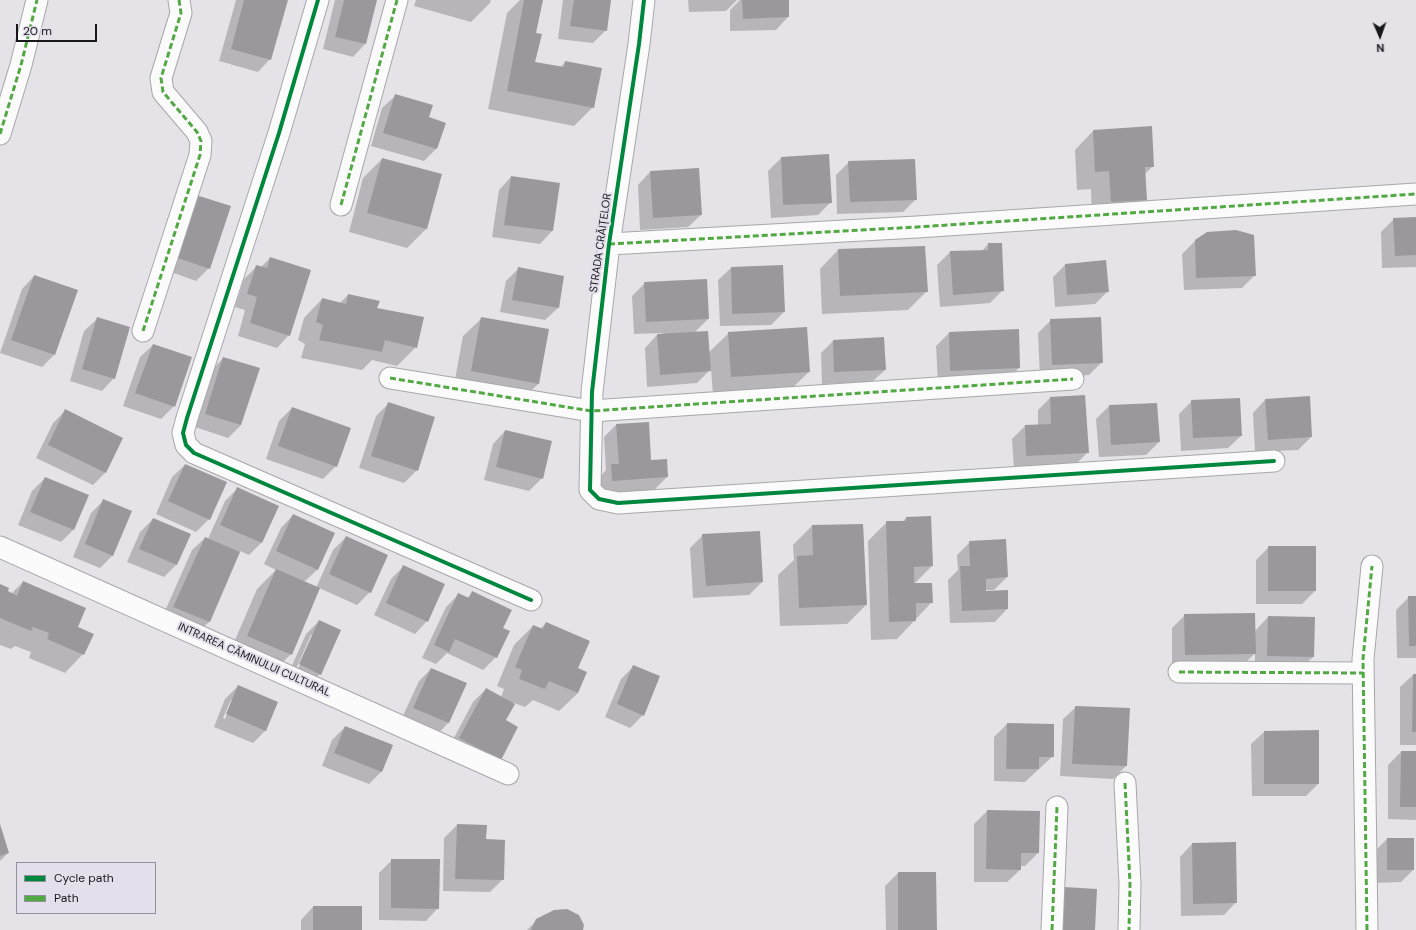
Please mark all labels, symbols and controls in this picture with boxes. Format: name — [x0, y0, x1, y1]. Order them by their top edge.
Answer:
scale bar — [18, 16, 99, 42]
north arrow — [1360, 16, 1400, 56]
text: 20 m — [23, 23, 52, 39]
text: N — [1376, 41, 1385, 55]
street label: STRADA CRĂIȚELOR — [587, 192, 615, 294]
street label: INTRAREA CĂMINULUI CULTURAL — [176, 620, 332, 700]
legend — [16, 862, 156, 914]
text: Cycle path — [54, 870, 114, 886]
text: Path — [54, 890, 79, 906]

